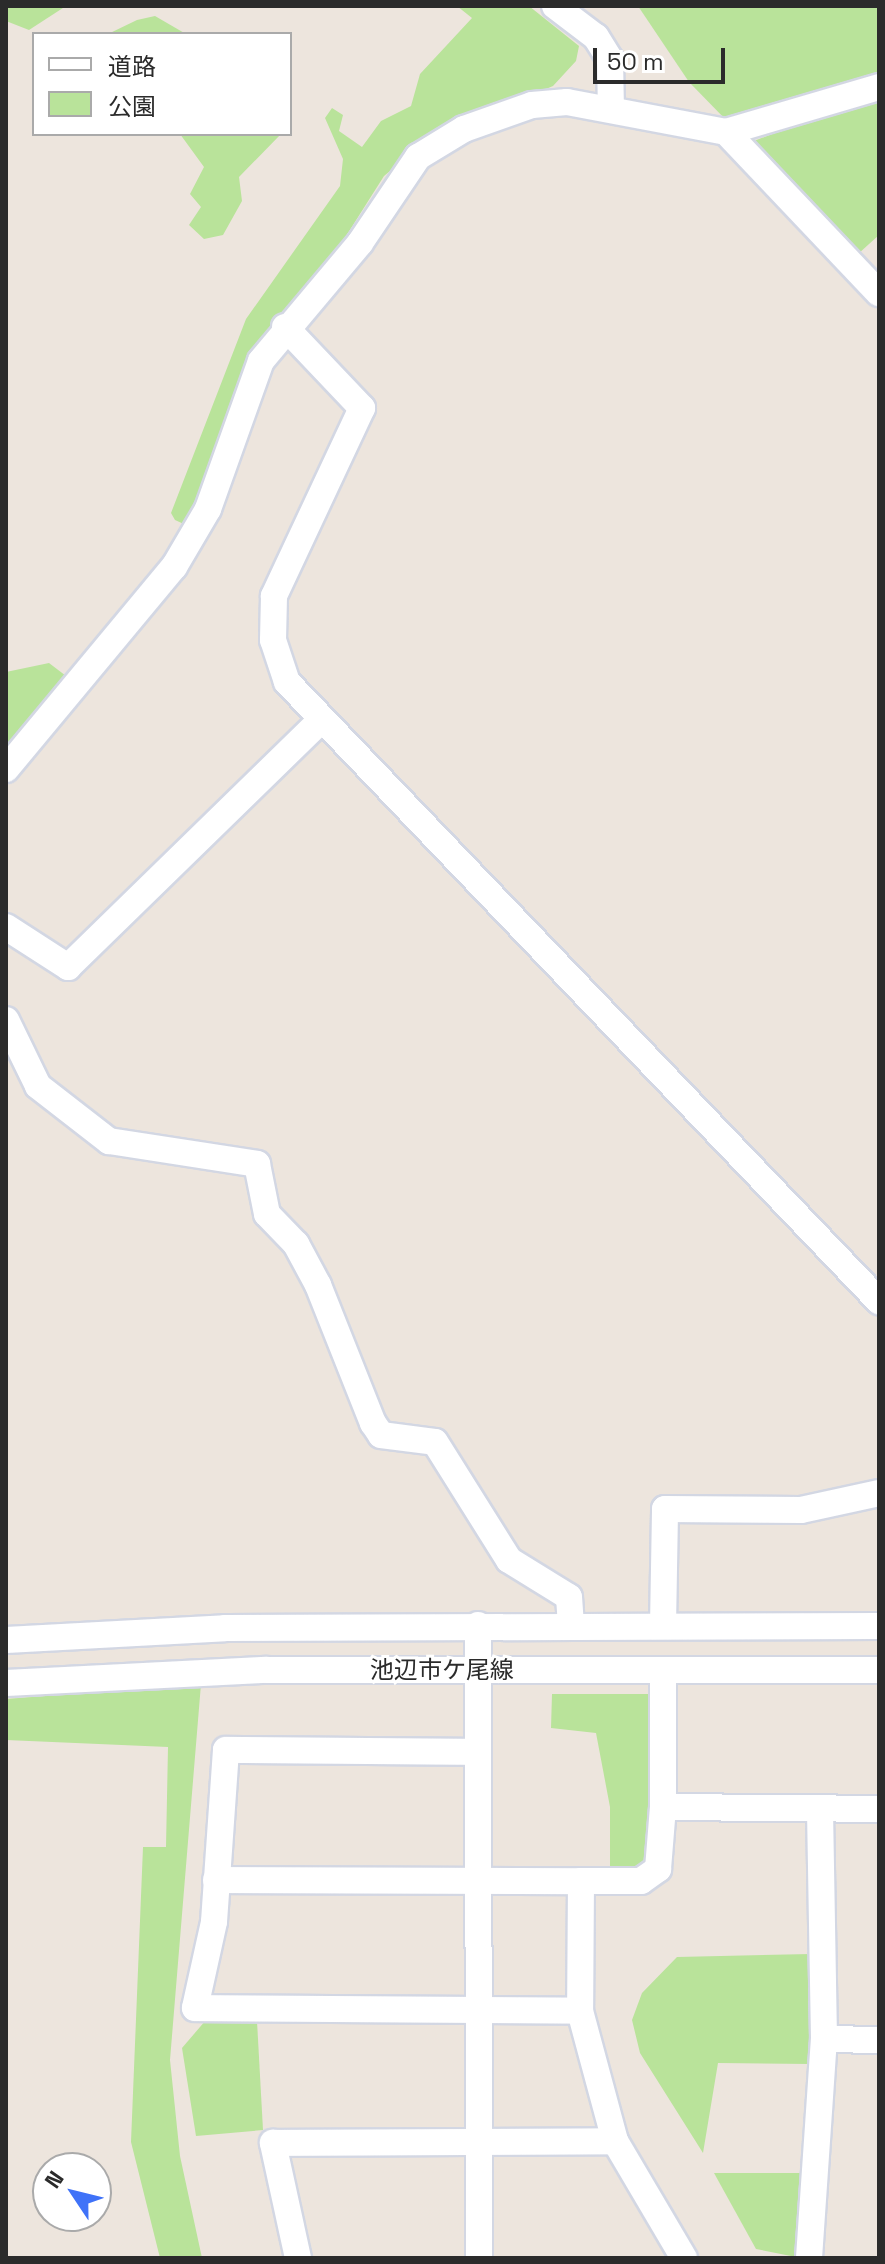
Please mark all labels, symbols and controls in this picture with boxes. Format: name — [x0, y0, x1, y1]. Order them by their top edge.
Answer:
legend — [32, 32, 292, 136]
scale bar — [597, 32, 729, 82]
text: 50 m — [607, 46, 664, 77]
text: 道路 — [108, 51, 156, 82]
text: 公園 — [108, 91, 156, 122]
street label: 池辺市ケ尾線 — [370, 1656, 514, 1684]
north arrow — [32, 2152, 112, 2232]
text: N — [38, 2165, 70, 2193]

